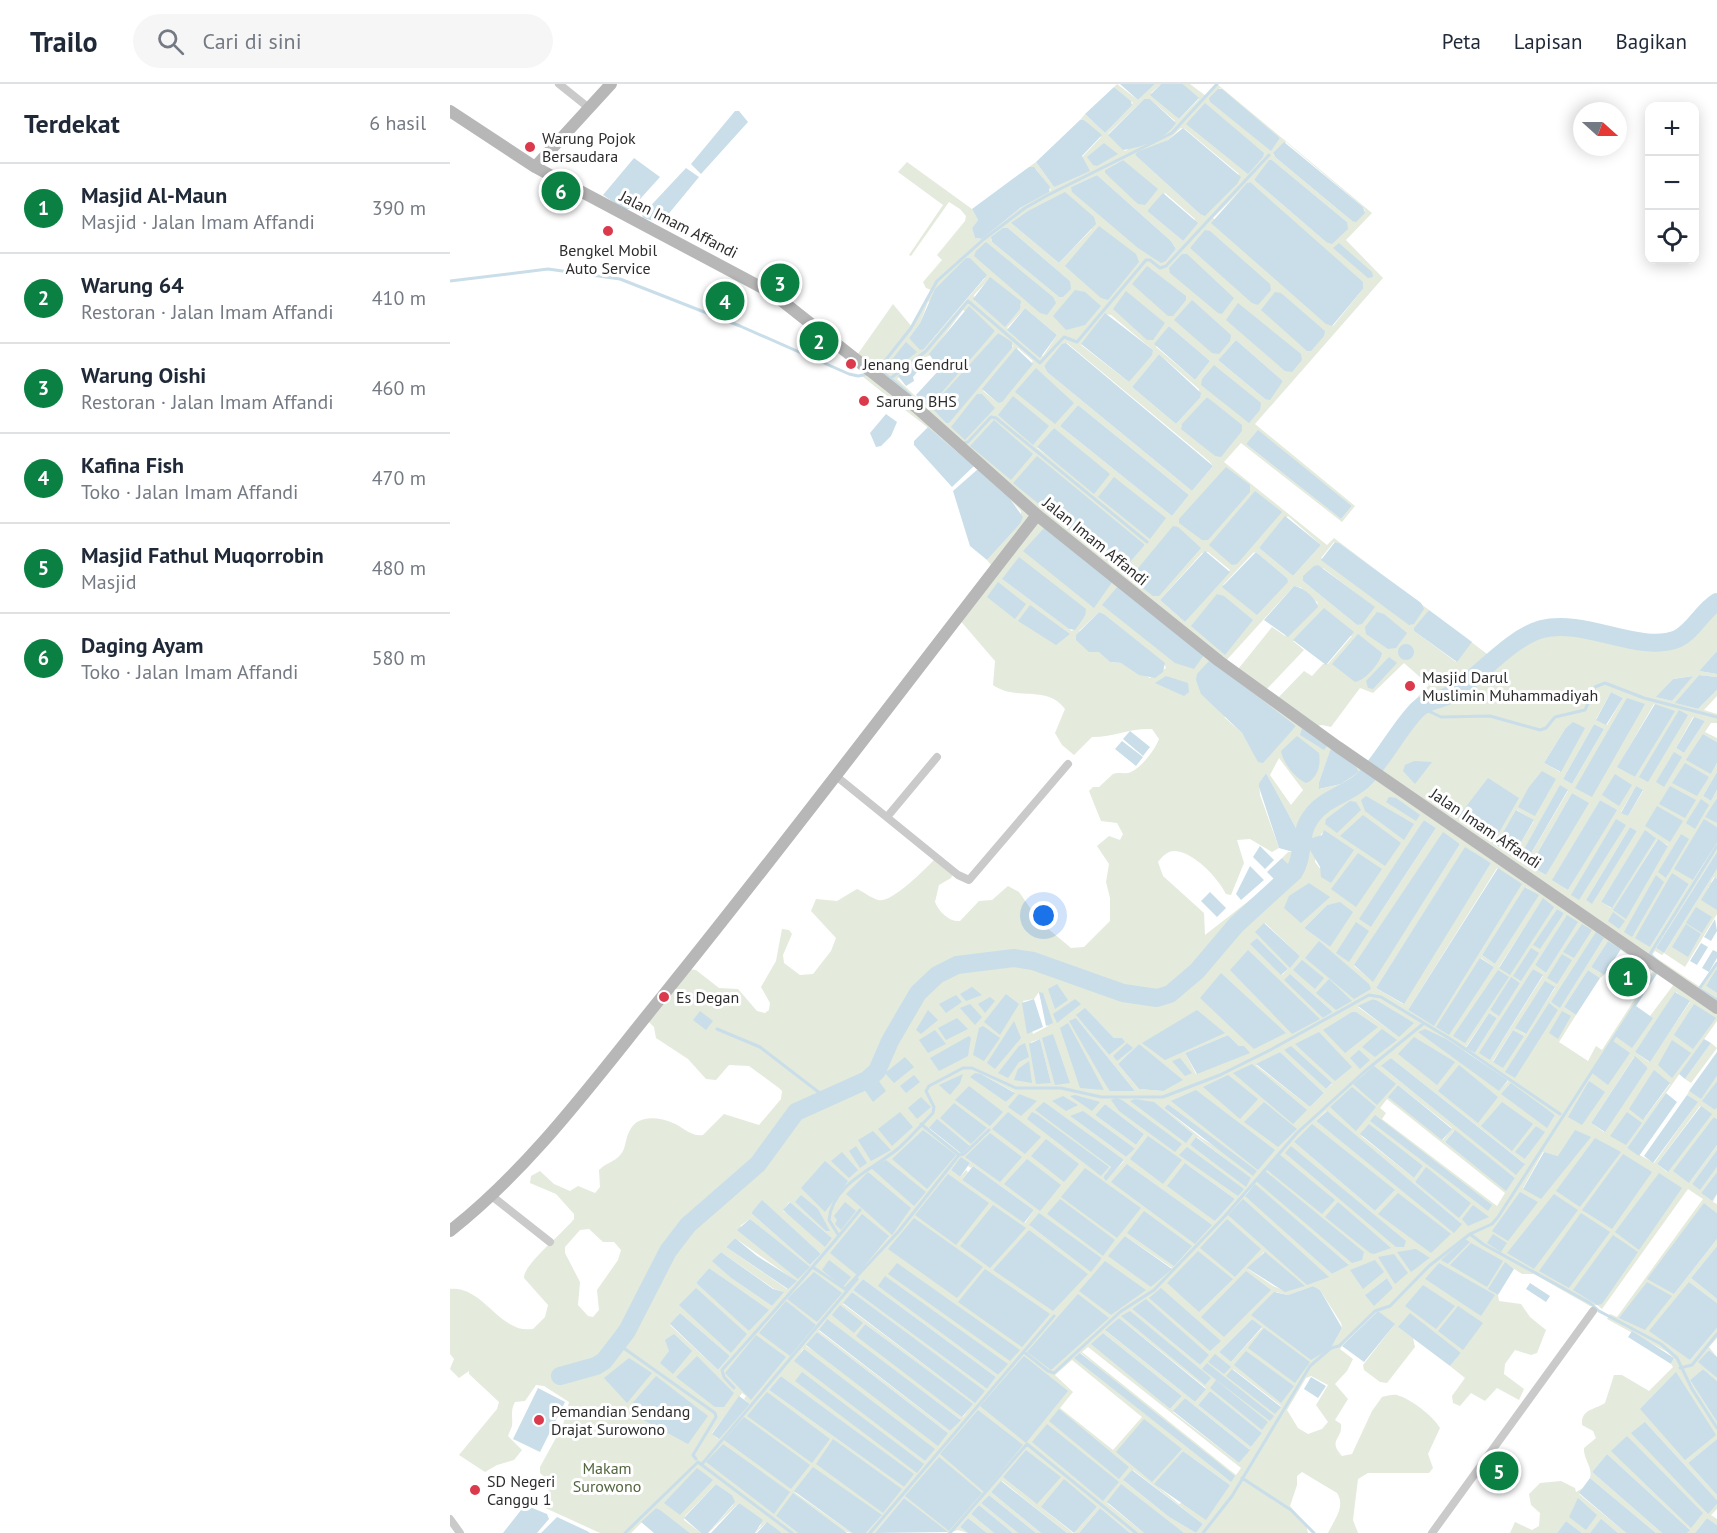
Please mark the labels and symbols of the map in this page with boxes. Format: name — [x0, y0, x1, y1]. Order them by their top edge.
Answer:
north arrow — [1573, 102, 1627, 156]
place label: Warung Pojok Bersaudara — [542, 128, 636, 166]
marker: Warung Pojok Bersaudara — [523, 140, 537, 154]
pin: 6 — [542, 168, 580, 214]
street label: Jalan Imam Affandi — [616, 185, 741, 262]
marker: Bengkel Mobil Auto Service — [601, 224, 615, 238]
place label: Bengkel Mobil Auto Service — [559, 240, 657, 278]
pin: 3 — [760, 260, 800, 306]
pin: 4 — [706, 278, 744, 324]
pin: 2 — [800, 318, 838, 364]
place label: Jenang Gendrul — [862, 354, 968, 374]
marker: Jenang Gendrul — [844, 357, 858, 371]
place label: Sarung BHS — [876, 391, 957, 411]
marker: Sarung BHS — [857, 394, 871, 408]
street label: Jalan Imam Affandi — [1039, 492, 1153, 590]
place label: Masjid Darul Muslimin Muhammadiyah — [1422, 667, 1598, 705]
marker: Masjid Darul Muslimin Muhammadiyah — [1403, 679, 1417, 693]
street label: Jalan Imam Affandi — [1426, 783, 1545, 873]
your location — [1029, 901, 1058, 930]
pin: 1 — [1608, 954, 1648, 1000]
place label: Es Degan — [676, 987, 739, 1007]
marker: Es Degan — [657, 990, 671, 1004]
place label: Pemandian Sendang Drajat Surowono — [551, 1401, 690, 1439]
marker: Pemandian Sendang Drajat Surowono — [532, 1413, 546, 1427]
pin: 5 — [1480, 1448, 1518, 1494]
park label: Makam Surowono — [573, 1458, 641, 1496]
place label: SD Negeri Canggu 1 — [487, 1471, 555, 1509]
marker: SD Negeri Canggu 1 — [468, 1483, 482, 1497]

